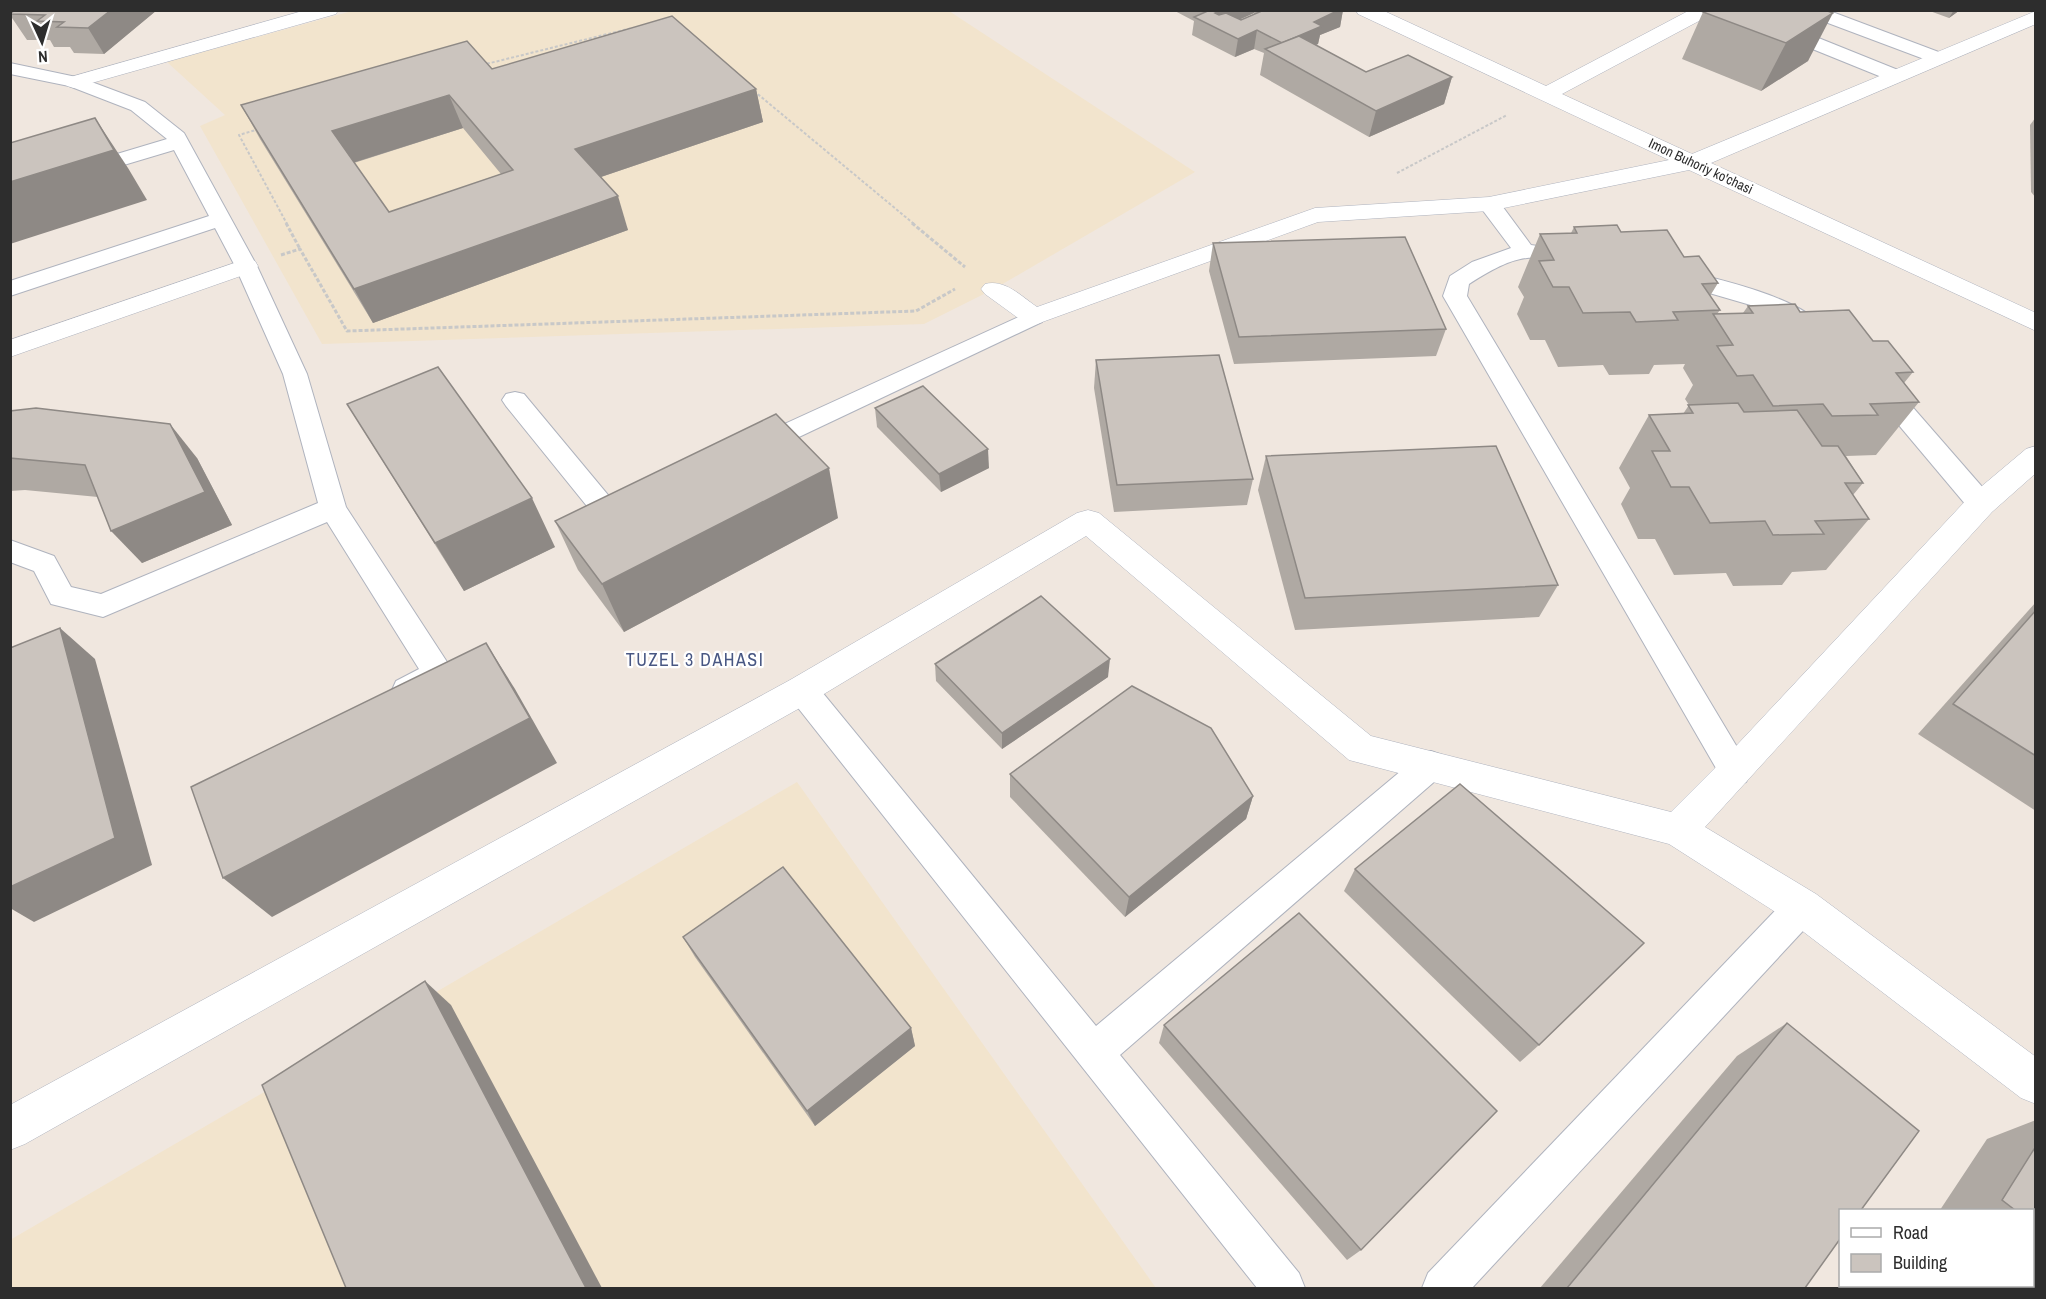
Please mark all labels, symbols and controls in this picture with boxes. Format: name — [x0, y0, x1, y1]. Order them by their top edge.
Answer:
north arrow — [12, 12, 72, 72]
text: N — [38, 46, 49, 68]
street label: Imon Buhoriy ko'chasi — [1646, 134, 1756, 198]
district label: TUZEL 3 DAHASI — [626, 647, 764, 672]
legend — [1839, 1209, 2034, 1287]
text: Road — [1893, 1220, 1928, 1245]
text: Building — [1893, 1250, 1948, 1275]

